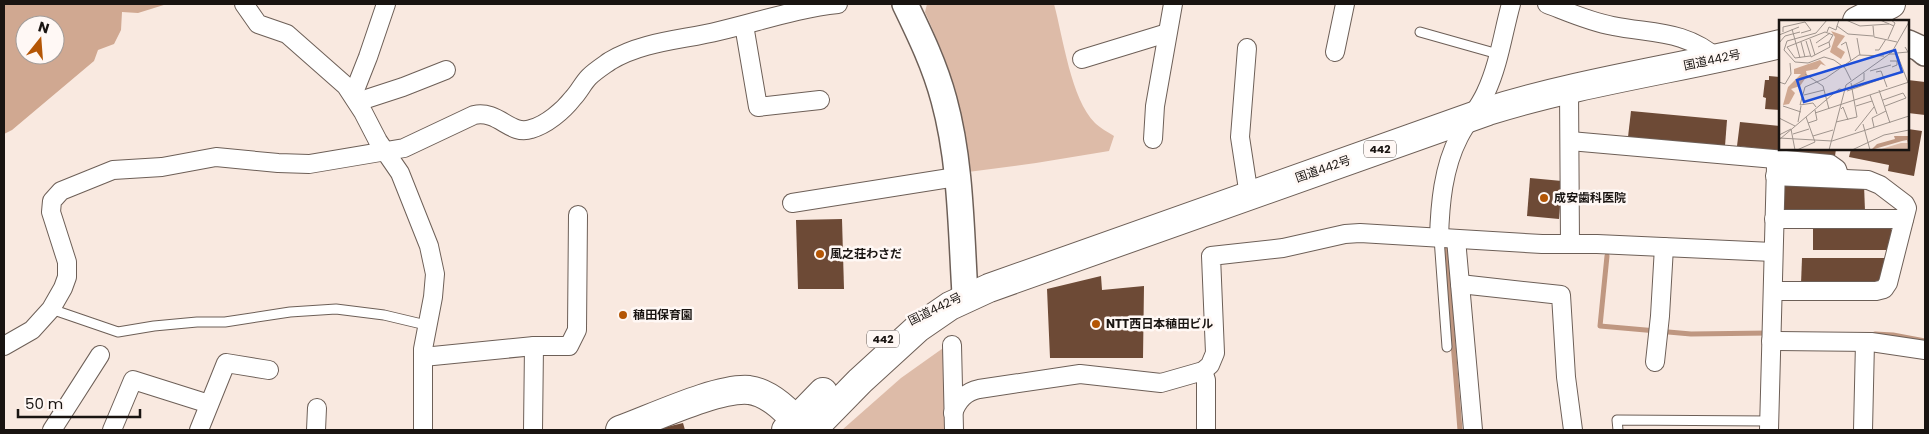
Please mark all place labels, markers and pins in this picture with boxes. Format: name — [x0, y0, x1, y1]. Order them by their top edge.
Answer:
place label: 成安歯科医院 — [1554, 189, 1626, 206]
marker: 成安歯科医院 — [1538, 192, 1550, 204]
place label: 風之荘わさだ — [830, 245, 902, 262]
marker: 風之荘わさだ — [814, 248, 826, 260]
place label: 稙田保育園 — [633, 306, 693, 323]
marker: 稙田保育園 — [617, 309, 629, 321]
place label: NTT西日本稙田ビル — [1106, 315, 1213, 332]
marker: NTT西日本稙田ビル — [1090, 318, 1102, 330]

